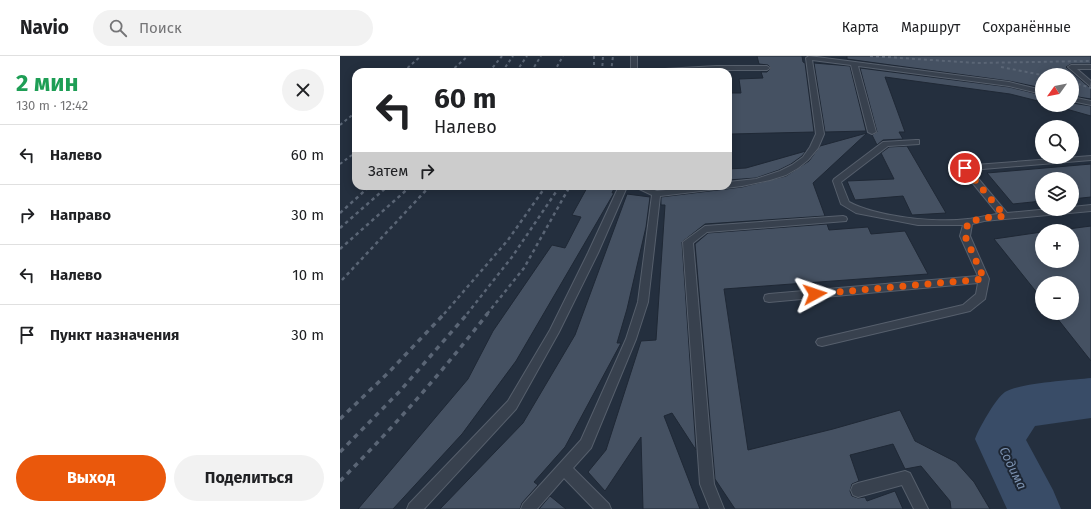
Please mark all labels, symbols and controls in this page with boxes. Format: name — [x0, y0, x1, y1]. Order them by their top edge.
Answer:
search box — [93, 10, 373, 46]
text: Navio — [20, 16, 69, 39]
icon: search — [107, 17, 129, 39]
text: Поиск — [139, 19, 182, 37]
text: Карта — [842, 19, 879, 36]
text: Маршрут — [901, 19, 960, 36]
text: Сохранённые — [982, 19, 1071, 36]
north arrow — [1035, 68, 1079, 112]
map controls — [1035, 68, 1079, 320]
text: 2 мин — [16, 69, 78, 97]
button: close — [282, 69, 324, 111]
text: 60 m — [434, 82, 496, 115]
icon: left — [368, 84, 420, 136]
text: 130 m · 12:42 — [16, 98, 88, 113]
text: Налево — [434, 116, 497, 138]
button: search — [1035, 120, 1079, 164]
icon: left — [16, 144, 38, 166]
text: Налево — [50, 146, 102, 164]
text: 60 m — [291, 146, 324, 164]
pin — [948, 151, 982, 185]
icon: arrive — [954, 157, 976, 179]
icon: right — [416, 160, 438, 182]
text: Затем — [368, 162, 408, 180]
button: layers — [1035, 172, 1079, 216]
icon: right — [16, 204, 38, 226]
text: Направо — [50, 206, 111, 224]
text: 30 m — [291, 206, 324, 224]
button: + — [1035, 224, 1079, 268]
icon: left — [16, 264, 38, 286]
text: Налево — [50, 266, 102, 284]
text: 10 m — [292, 266, 324, 284]
position arrow — [794, 273, 836, 315]
button: − — [1035, 276, 1079, 320]
icon: arrive — [16, 324, 38, 346]
text: Пункт назначения — [50, 326, 179, 344]
text: 30 m — [291, 326, 324, 344]
water label: Содима — [996, 444, 1030, 492]
button: Выход — [16, 455, 166, 501]
button: Поделиться — [174, 455, 324, 501]

